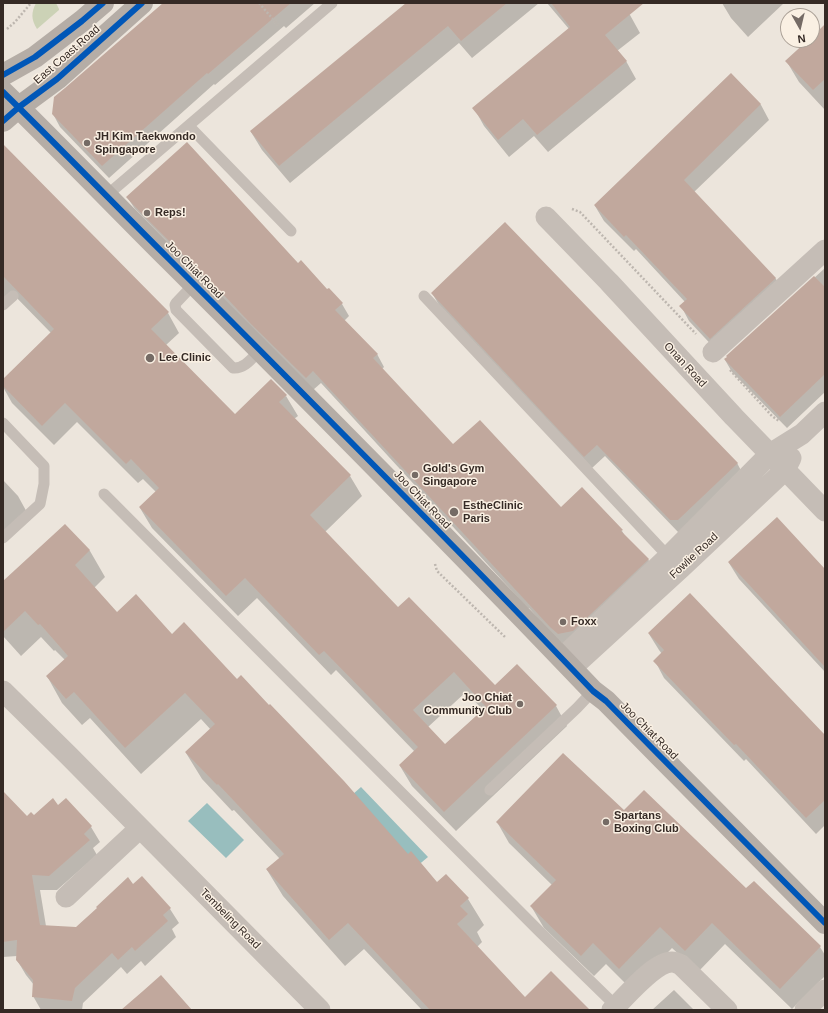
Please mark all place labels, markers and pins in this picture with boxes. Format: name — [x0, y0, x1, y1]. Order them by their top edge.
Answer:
place label: JH Kim Taekwondo Spingapore — [95, 130, 196, 156]
marker: JH Kim Taekwondo Spingapore — [82, 138, 92, 148]
place label: Reps! — [155, 206, 186, 220]
marker: Reps! — [142, 208, 152, 218]
place label: Lee Clinic — [159, 351, 211, 365]
marker: Lee Clinic — [144, 352, 156, 364]
place label: Gold's Gym Singapore — [423, 462, 484, 488]
marker: Gold's Gym Singapore — [410, 470, 420, 480]
place label: EstheClinic Paris — [463, 499, 523, 525]
marker: EstheClinic Paris — [448, 506, 460, 518]
place label: Foxx — [571, 615, 597, 629]
marker: Foxx — [558, 617, 568, 627]
place label: Joo Chiat Community Club — [424, 691, 512, 717]
marker: Joo Chiat Community Club — [515, 699, 525, 709]
place label: Spartans Boxing Club — [614, 809, 679, 835]
marker: Spartans Boxing Club — [601, 817, 611, 827]

